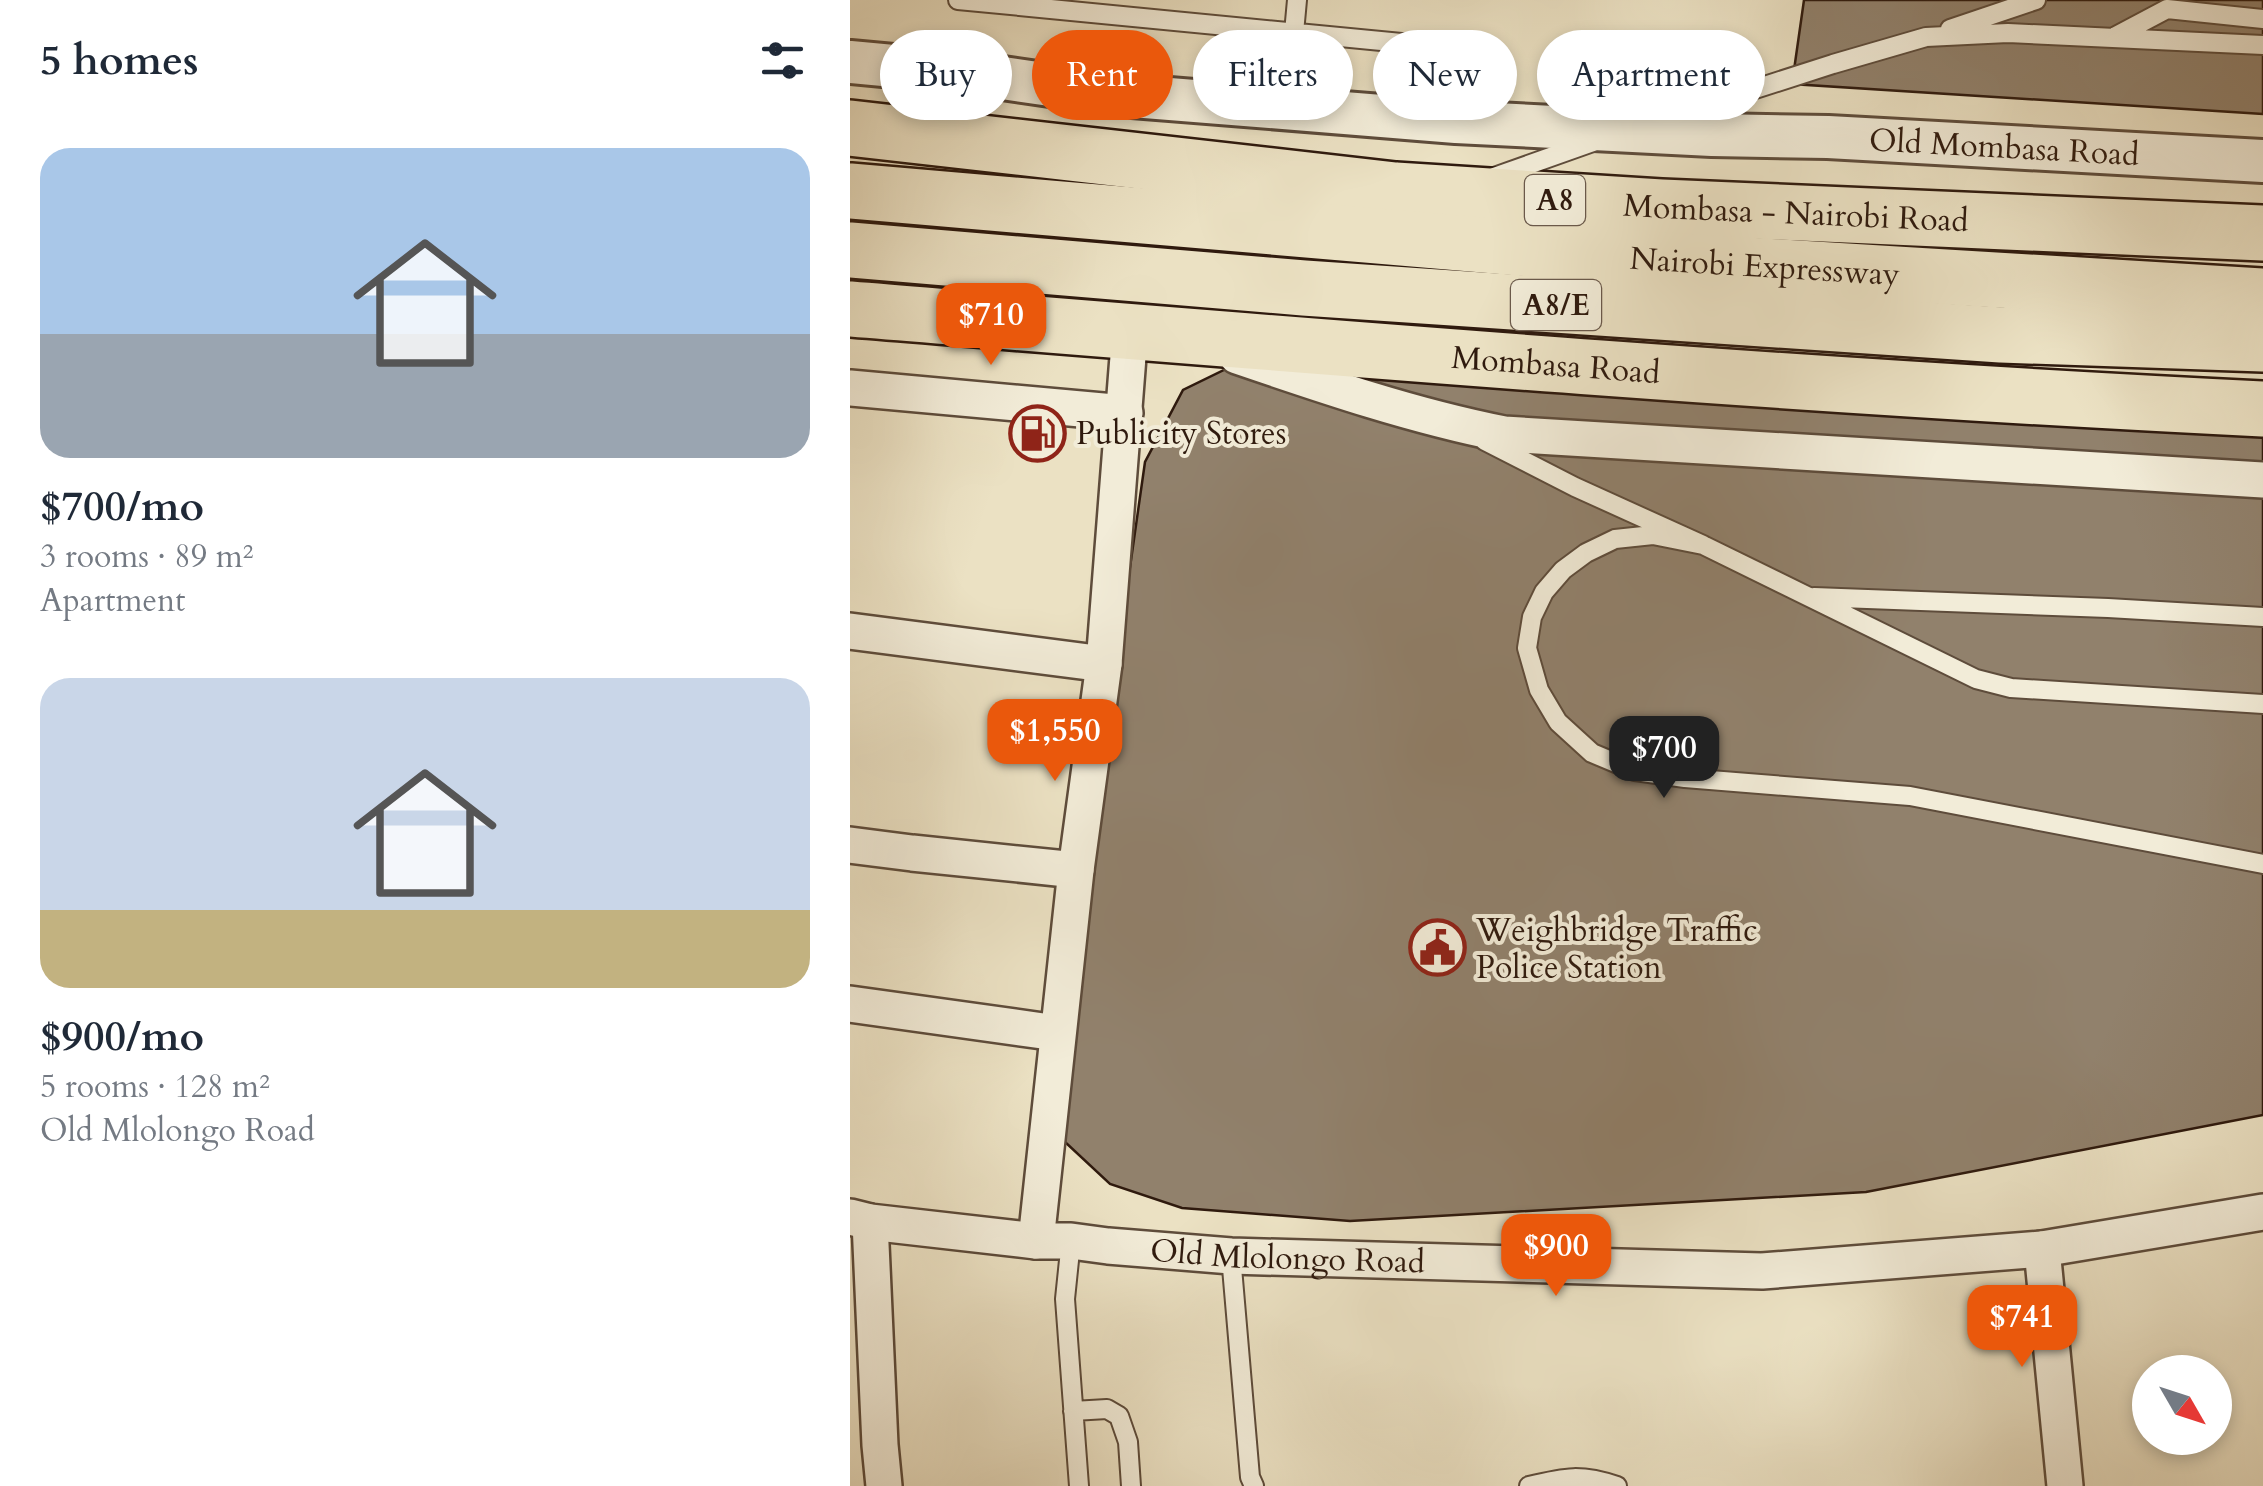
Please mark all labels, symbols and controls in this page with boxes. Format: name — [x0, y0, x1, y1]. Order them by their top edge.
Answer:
chip: Buy — [880, 30, 1012, 120]
chip: Rent — [1032, 30, 1173, 120]
chip: Filters — [1193, 30, 1353, 120]
chip: New — [1373, 30, 1517, 120]
chip: Apartment — [1537, 30, 1765, 120]
text: 5 homes — [40, 32, 198, 89]
icon: filters — [755, 33, 810, 88]
street label: Old Mombasa Road — [1868, 118, 2140, 177]
road number: A8 — [1525, 175, 1585, 225]
street label: Mombasa - Nairobi Road — [1622, 184, 1969, 243]
icon: home — [335, 213, 515, 393]
street label: Nairobi Expressway — [1628, 237, 1901, 297]
road number: A8/E — [1511, 280, 1601, 330]
pin: $710 — [932, 283, 1050, 368]
text: $710 — [958, 293, 1024, 337]
street label: Mombasa Road — [1450, 336, 1662, 395]
fuel station icon: Publicity Stores — [1007, 403, 1067, 463]
place label: Publicity Stores — [1076, 412, 1286, 456]
text: $700/mo — [40, 478, 204, 535]
text: 3 rooms · 89 m² — [40, 535, 253, 579]
text: Apartment — [40, 579, 185, 623]
pin: $1,550 — [974, 699, 1136, 784]
text: $1,550 — [1009, 709, 1101, 753]
pin: $700 — [1605, 716, 1723, 801]
text: $700 — [1631, 726, 1697, 770]
icon: home — [335, 743, 515, 923]
place label: Weighbridge Traffic Police Station — [1475, 909, 1758, 990]
public building icon: Weighbridge Traffic Police Station — [1407, 918, 1467, 978]
text: $900/mo — [40, 1008, 204, 1065]
text: 5 rooms · 128 m² — [40, 1065, 270, 1109]
text: Old Mlolongo Road — [40, 1109, 315, 1153]
pin: $900 — [1497, 1214, 1615, 1299]
text: $900 — [1523, 1224, 1589, 1268]
street label: Old Mlolongo Road — [1149, 1229, 1425, 1284]
pin: $741 — [1963, 1285, 2081, 1370]
text: $741 — [1989, 1295, 2055, 1339]
north arrow — [2132, 1355, 2232, 1455]
map controls — [2132, 1355, 2232, 1455]

